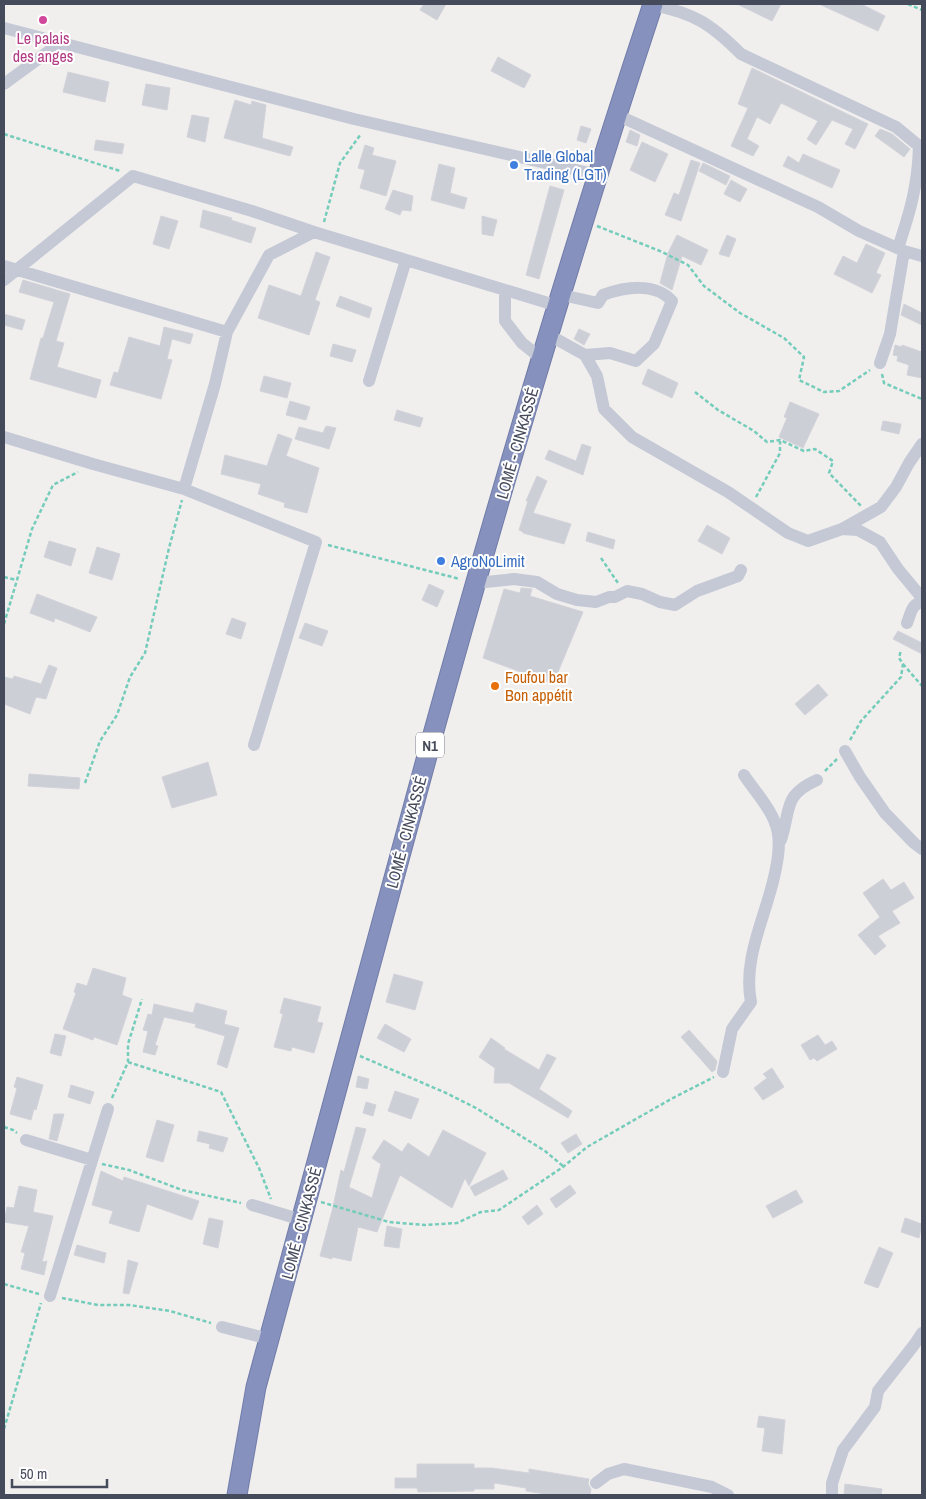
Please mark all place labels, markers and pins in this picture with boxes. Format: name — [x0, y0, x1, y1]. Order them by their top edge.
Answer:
marker: Le palais des anges — [37, 14, 49, 26]
place label: Le palais des anges — [13, 27, 73, 67]
place label: Lalle Global Trading (LGT) — [524, 145, 607, 185]
marker: Lalle Global Trading (LGT) — [508, 159, 520, 171]
place label: AgroNoLimit — [450, 550, 525, 572]
marker: AgroNoLimit — [435, 555, 447, 567]
place label: Foufou bar Bon appétit — [505, 666, 572, 706]
marker: Foufou bar Bon appétit — [489, 680, 501, 692]

